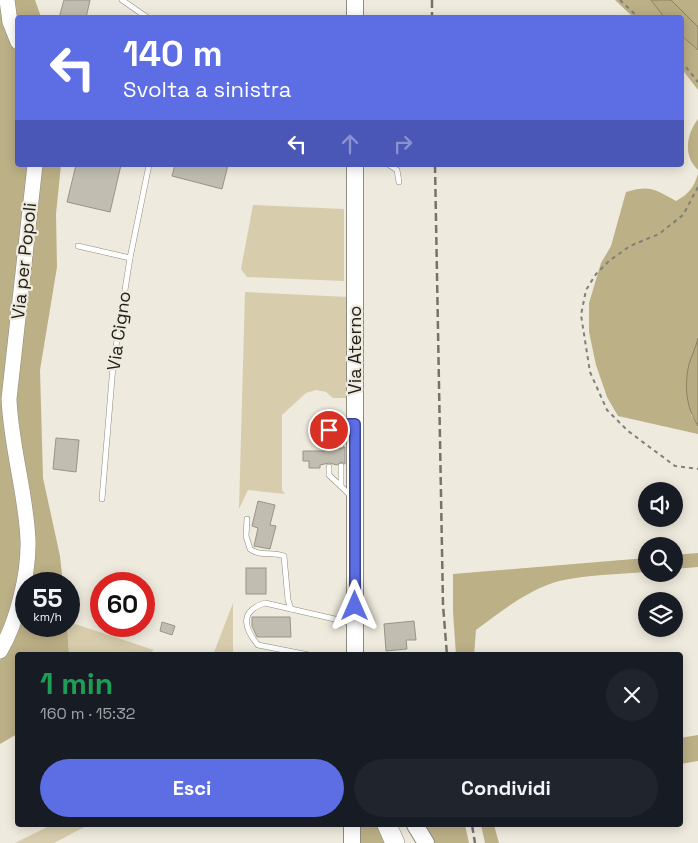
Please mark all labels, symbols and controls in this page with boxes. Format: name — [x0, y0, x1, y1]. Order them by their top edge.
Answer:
text: 140 m — [123, 32, 223, 76]
icon: left — [40, 35, 105, 100]
text: Svolta a sinistra — [123, 75, 291, 103]
icon: left — [283, 130, 311, 158]
icon: ahead — [336, 130, 364, 158]
icon: right — [389, 130, 417, 158]
street label: Via per Popoli — [6, 201, 41, 321]
street label: Via Cigno — [102, 290, 135, 372]
street label: Via Aterno — [343, 306, 366, 394]
pin — [308, 409, 350, 451]
icon: arrive — [315, 416, 343, 444]
map controls — [638, 482, 683, 637]
button: sound — [638, 482, 683, 527]
button: search — [638, 537, 683, 582]
speed limit sign: 60 — [90, 572, 155, 637]
position arrow — [328, 579, 380, 631]
text: 55 — [32, 582, 63, 614]
button: layers — [638, 592, 683, 637]
text: km/h — [33, 609, 62, 625]
text: 1 min — [40, 664, 113, 703]
button: close — [606, 669, 658, 721]
text: 160 m · 15:32 — [40, 703, 135, 724]
button: Esci — [40, 759, 344, 817]
button: Condividi — [354, 759, 658, 817]

